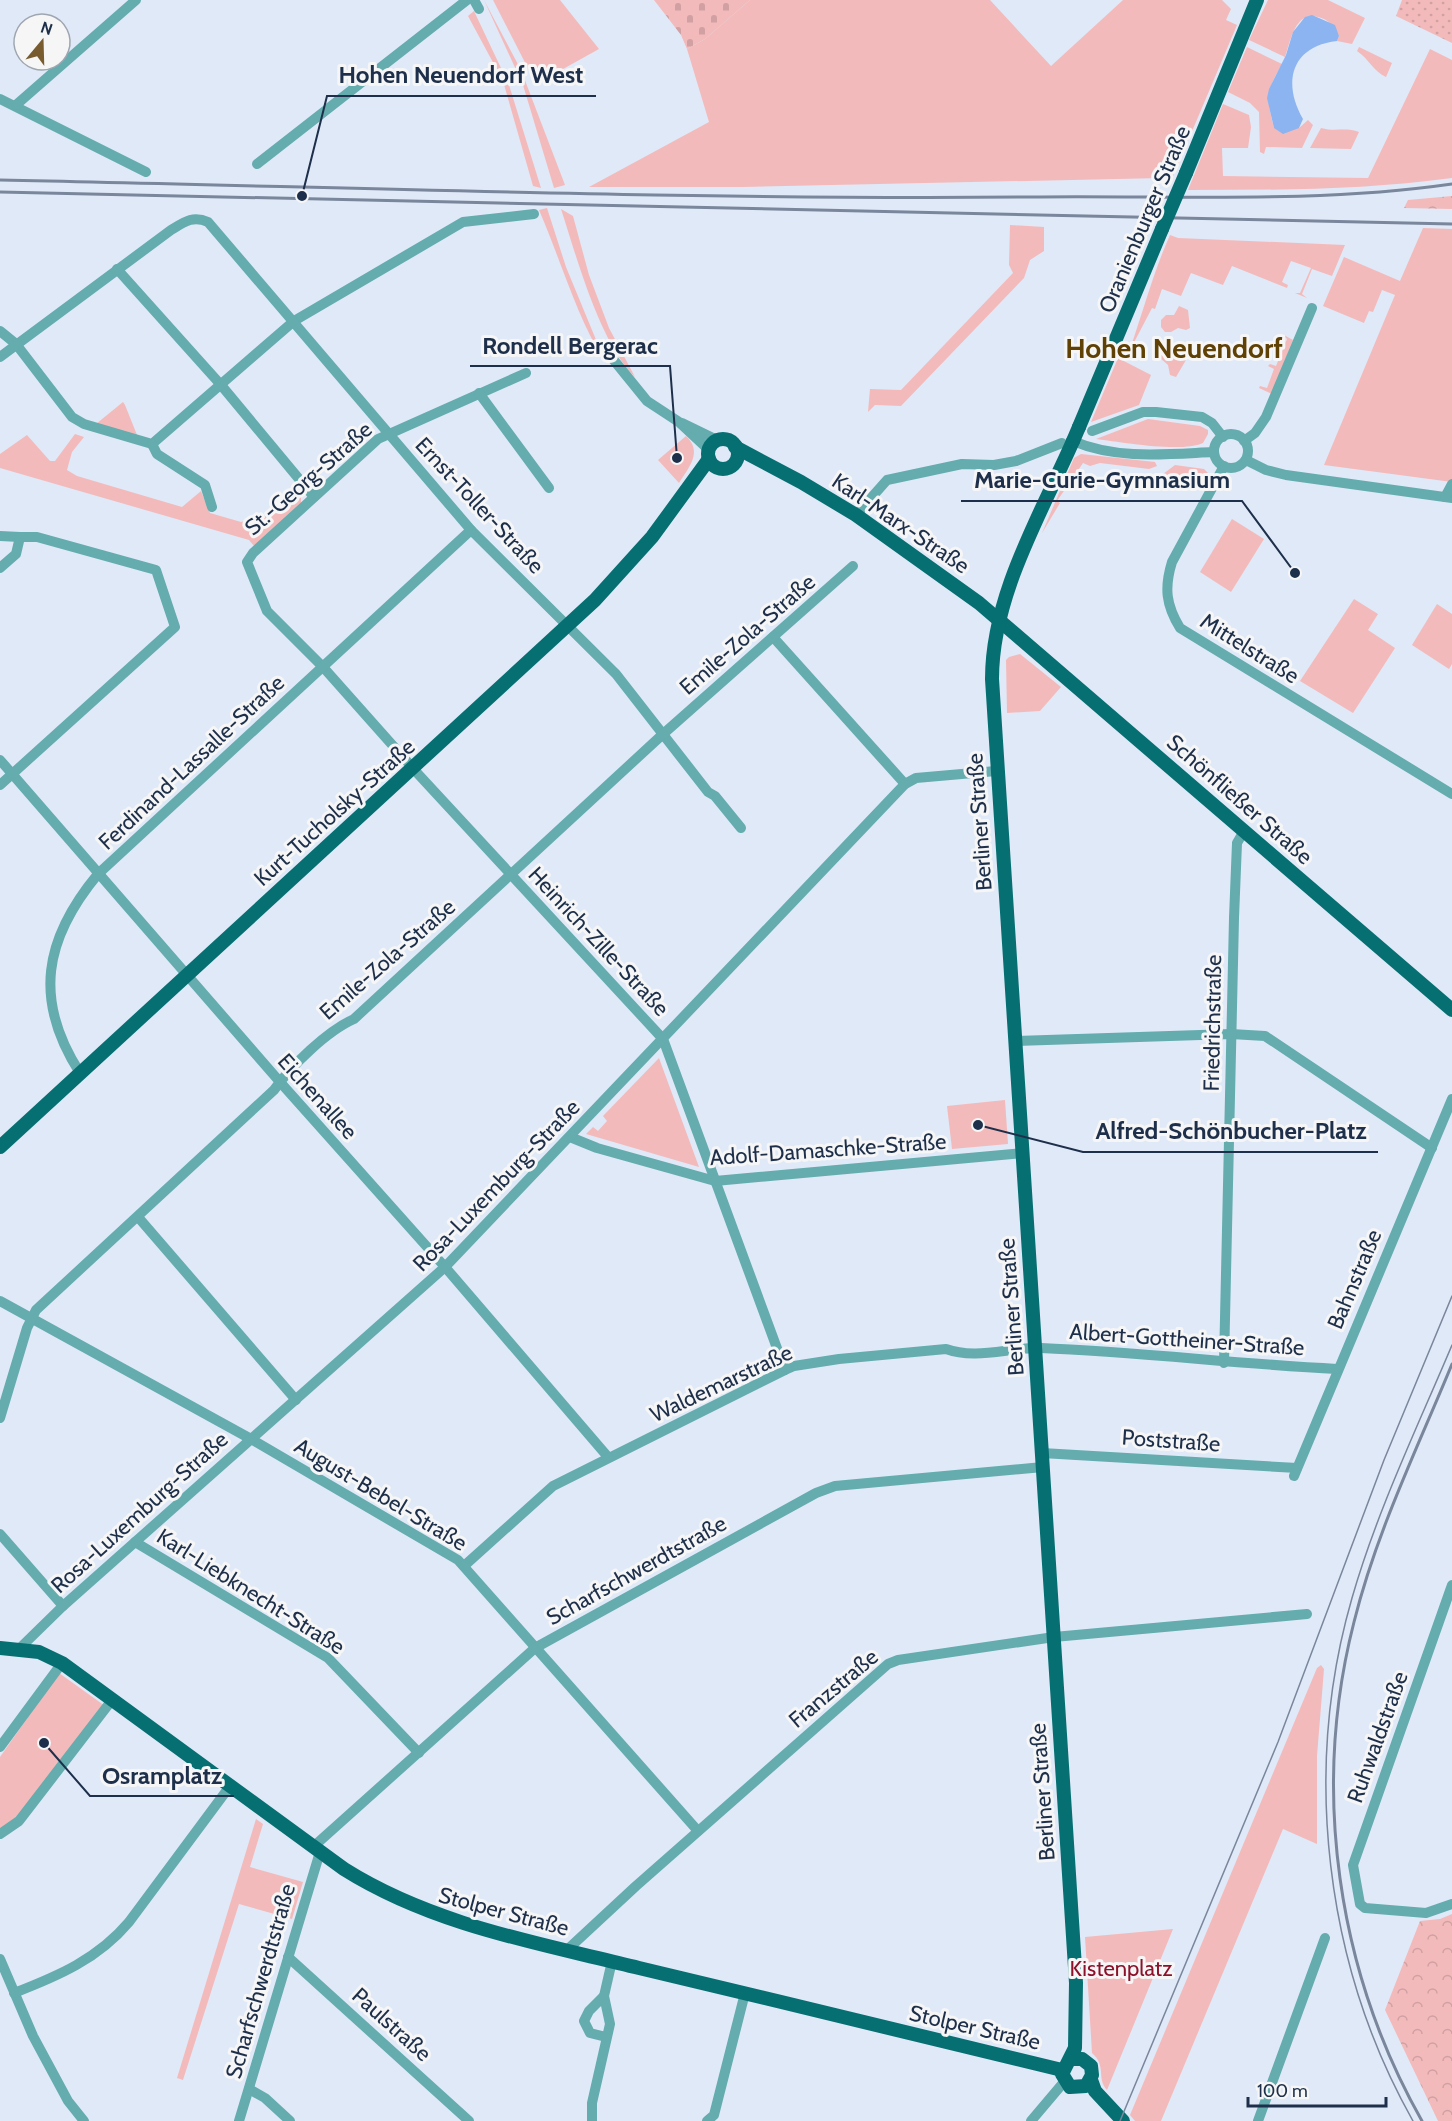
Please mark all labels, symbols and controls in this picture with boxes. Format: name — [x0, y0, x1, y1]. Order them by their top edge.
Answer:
north arrow — [12, 12, 72, 72]
text: N — [38, 17, 55, 39]
callout: Hohen Neuendorf West — [327, 54, 596, 96]
text: Hohen Neuendorf West — [339, 60, 583, 89]
street label: Oranienburger Straße — [1093, 122, 1196, 317]
callout: Rondell Bergerac — [470, 324, 670, 366]
text: Rondell Bergerac — [482, 331, 658, 360]
district label: Hohen Neuendorf — [1065, 331, 1283, 365]
street label: St.-Georg-Straße — [239, 416, 378, 541]
street label: Ernst-Toller-Straße — [410, 432, 550, 579]
callout: Marie-Curie-Gymnasium — [961, 459, 1242, 501]
text: Marie-Curie-Gymnasium — [974, 465, 1230, 494]
street label: Karl-Marx-Straße — [827, 467, 975, 579]
street label: Emile-Zola-Straße — [674, 568, 821, 701]
street label: Mittelstraße — [1195, 608, 1304, 689]
street label: Ferdinand-Lassalle-Straße — [93, 669, 290, 855]
street label: Schönfließer Straße — [1161, 729, 1318, 870]
street label: Kurt-Tucholsky-Straße — [248, 733, 420, 892]
street label: Berliner Straße — [961, 752, 998, 892]
street label: Heinrich-Zille-Straße — [523, 861, 675, 1022]
street label: Emile-Zola-Straße — [314, 893, 461, 1026]
street label: Friedrichstraße — [1198, 954, 1227, 1092]
street label: Eichenallee — [272, 1048, 363, 1145]
street label: Rosa-Luxemburg-Straße — [407, 1094, 585, 1277]
callout: Alfred-Schönbucher-Platz — [1083, 1110, 1378, 1152]
text: Alfred-Schönbucher-Platz — [1095, 1116, 1367, 1145]
street label: Adolf-Damaschke-Straße — [709, 1128, 947, 1171]
street label: Bahnstraße — [1321, 1225, 1388, 1333]
street label: Berliner Straße — [993, 1237, 1030, 1377]
street label: Albert-Gottheiner-Straße — [1069, 1318, 1305, 1361]
street label: Waldemarstraße — [646, 1339, 797, 1428]
street label: Poststraße — [1121, 1424, 1221, 1457]
street label: Rosa-Luxemburg-Straße — [45, 1426, 233, 1599]
street label: August-Bebel-Straße — [290, 1432, 472, 1557]
street label: Scharfschwerdtstraße — [542, 1510, 731, 1631]
street label: Karl-Liebknecht-Straße — [152, 1523, 350, 1660]
street label: Franzstraße — [783, 1643, 883, 1734]
street label: Ruhwaldstraße — [1341, 1668, 1414, 1807]
street label: Berliner Straße — [1024, 1722, 1061, 1862]
callout: Osramplatz — [90, 1754, 234, 1796]
text: Osramplatz — [102, 1761, 222, 1790]
street label: Scharfschwerdtstraße — [220, 1881, 301, 2082]
street label: Stolper Straße — [436, 1881, 572, 1942]
park label: Kistenplatz — [1069, 1955, 1173, 1982]
street label: Paulstraße — [346, 1982, 437, 2067]
street label: Stolper Straße — [907, 1999, 1043, 2056]
scale bar — [1248, 2070, 1386, 2108]
text: 100 m — [1257, 2080, 1308, 2102]

